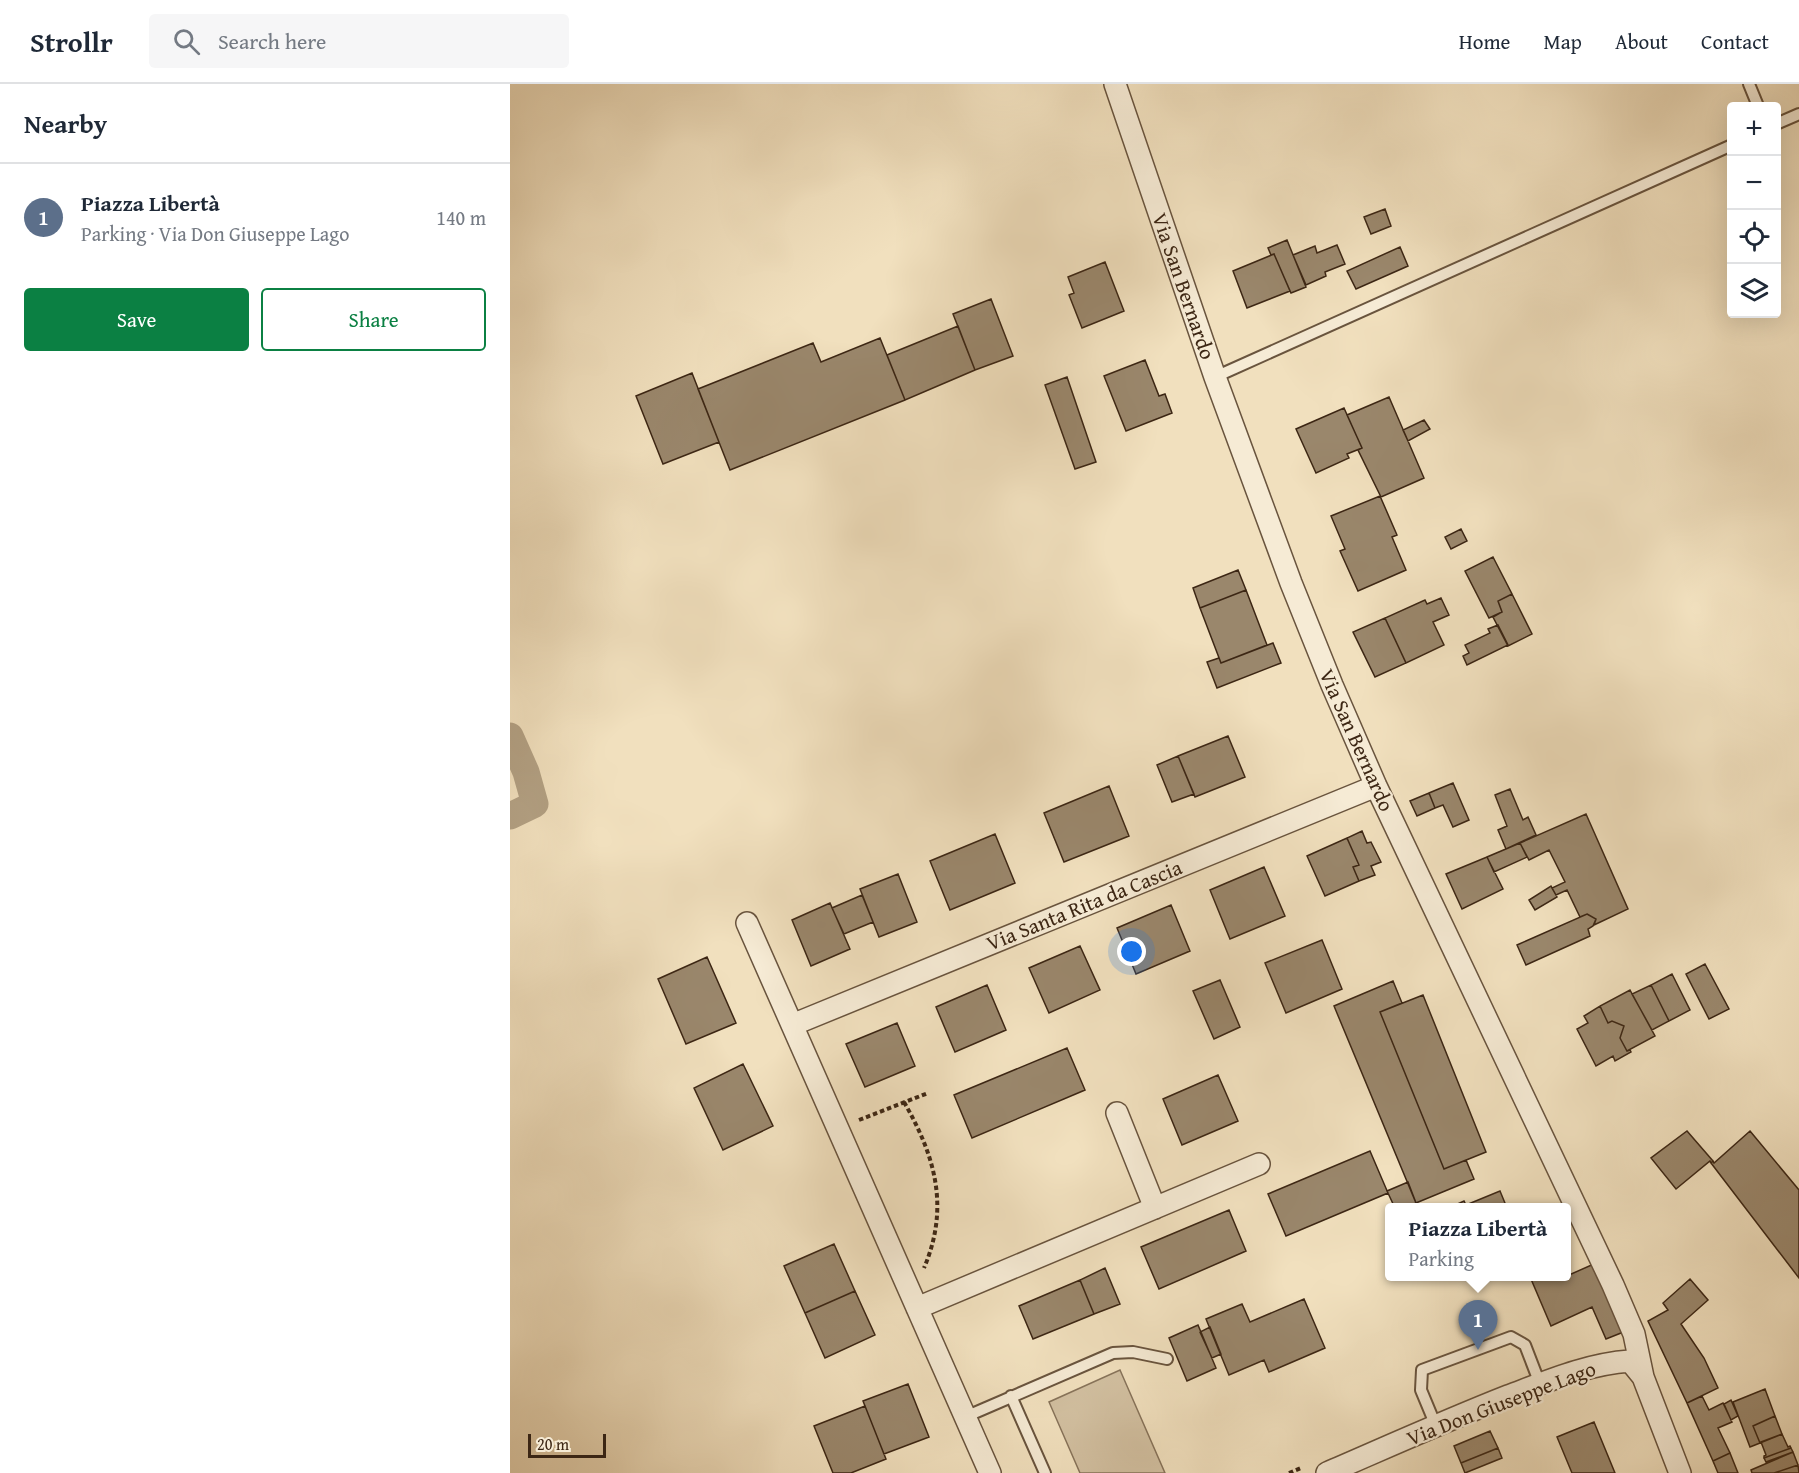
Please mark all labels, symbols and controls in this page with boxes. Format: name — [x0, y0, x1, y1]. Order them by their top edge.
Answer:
search box — [149, 14, 569, 68]
text: Strollr — [30, 21, 113, 62]
icon: search — [170, 25, 203, 58]
text: Search here — [218, 25, 326, 57]
text: Home — [1459, 26, 1510, 57]
text: Map — [1543, 26, 1582, 57]
text: About — [1615, 26, 1668, 57]
text: Contact — [1701, 26, 1769, 57]
map controls — [1727, 102, 1781, 318]
button: + — [1727, 102, 1781, 156]
text: Nearby — [24, 104, 107, 143]
button: − — [1727, 156, 1781, 210]
text: Piazza Libertà — [81, 187, 220, 219]
text: 1 — [38, 203, 49, 232]
text: 140 m — [436, 203, 486, 232]
street label: Via San Bernardo — [1144, 208, 1224, 364]
button: locate — [1727, 210, 1781, 264]
text: Parking · Via Don Giuseppe Lago — [81, 219, 349, 248]
button: layers — [1727, 264, 1781, 318]
button: Save — [24, 288, 249, 351]
button: Share — [261, 288, 486, 351]
street label: Via San Bernardo — [1312, 664, 1402, 816]
street label: Via Santa Rita da Cascia — [981, 852, 1187, 958]
your location — [1117, 937, 1146, 966]
popup — [1385, 1203, 1571, 1281]
text: Piazza Libertà — [1409, 1212, 1547, 1244]
text: Parking — [1409, 1244, 1474, 1273]
pin: 1 — [1458, 1300, 1498, 1350]
street label: Via Don Giuseppe Lago — [1402, 1353, 1600, 1453]
scale bar — [528, 1431, 606, 1458]
text: 20 m — [537, 1432, 569, 1456]

